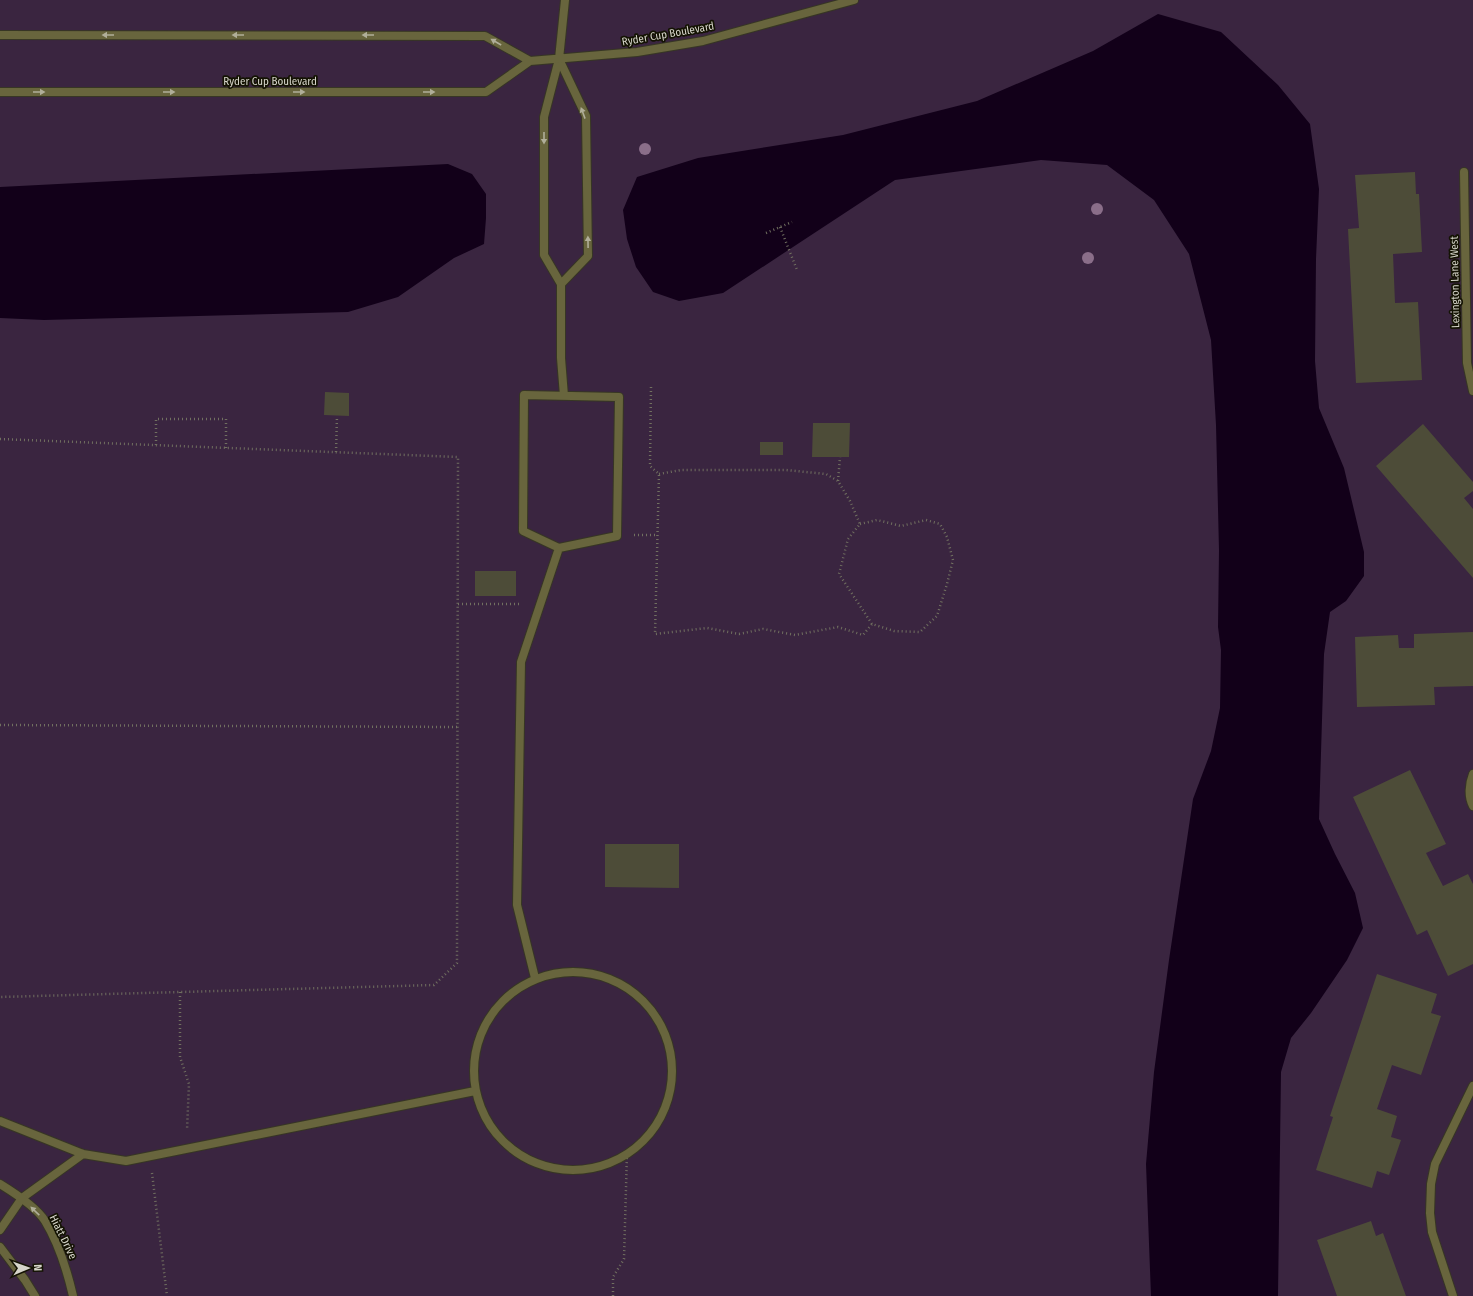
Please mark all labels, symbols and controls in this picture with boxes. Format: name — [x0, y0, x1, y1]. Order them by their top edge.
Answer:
street label: Ryder Cup Boulevard — [621, 19, 715, 49]
one-way arrow — [101, 32, 114, 38]
one-way arrow — [231, 32, 244, 38]
one-way arrow — [361, 32, 374, 38]
one-way arrow — [490, 38, 502, 45]
street label: Ryder Cup Boulevard — [223, 75, 317, 88]
one-way arrow — [33, 89, 46, 95]
one-way arrow — [163, 89, 176, 95]
one-way arrow — [293, 89, 306, 95]
one-way arrow — [423, 89, 436, 95]
one-way arrow — [580, 107, 587, 119]
one-way arrow — [541, 132, 547, 145]
one-way arrow — [585, 235, 591, 248]
street label: Lexington Lane West — [1448, 236, 1462, 328]
one-way arrow — [30, 1206, 40, 1216]
street label: Hiatt Drive — [47, 1213, 79, 1261]
north arrow — [8, 1248, 48, 1288]
text: N — [31, 1264, 44, 1271]

